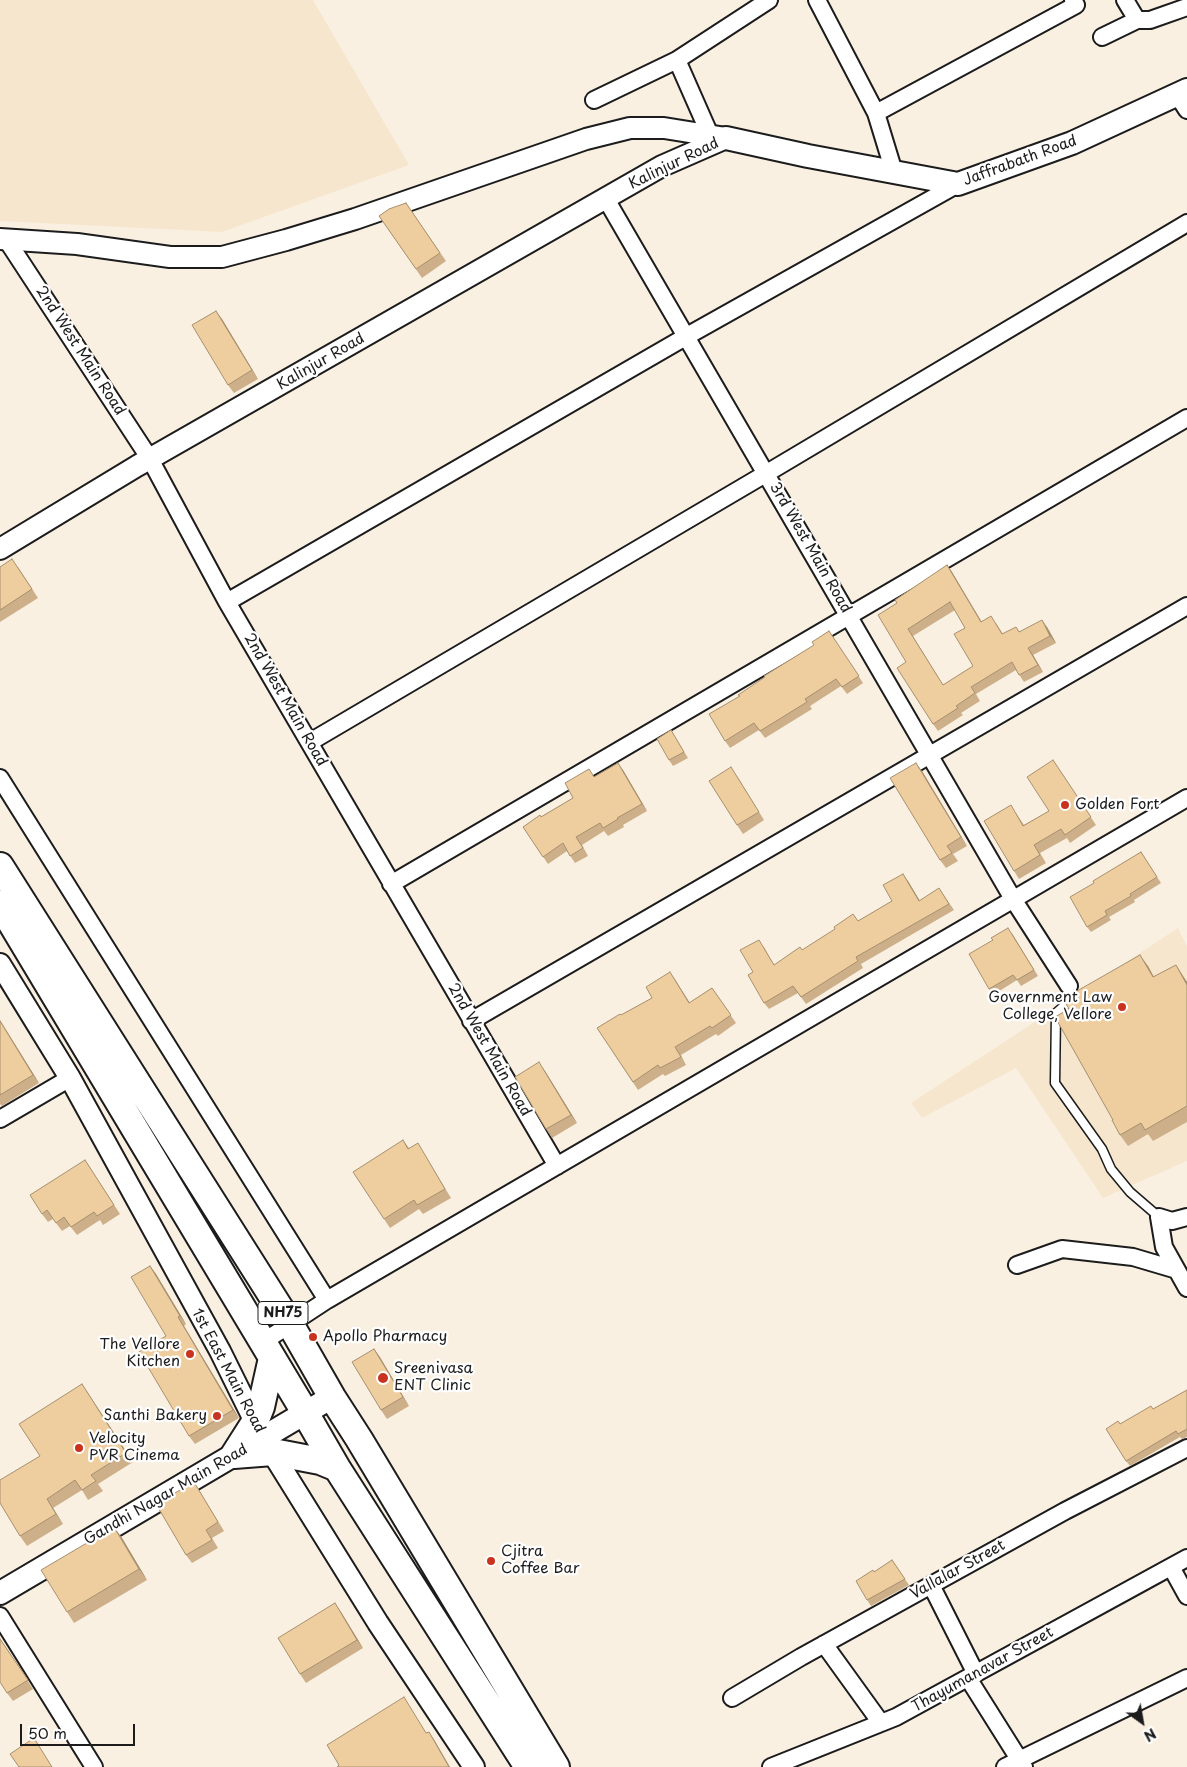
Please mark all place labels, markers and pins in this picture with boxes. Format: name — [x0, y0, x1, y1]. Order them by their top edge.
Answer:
place label: Golden Fort — [1075, 796, 1159, 814]
marker: Golden Fort — [1059, 799, 1071, 811]
place label: Government Law College, Vellore — [988, 989, 1112, 1024]
marker: Government Law College, Vellore — [1116, 1001, 1128, 1013]
place label: Apollo Pharmacy — [323, 1328, 447, 1346]
marker: Apollo Pharmacy — [307, 1331, 319, 1343]
place label: The Vellore Kitchen — [100, 1336, 180, 1371]
marker: The Vellore Kitchen — [184, 1348, 196, 1360]
place label: Sreenivasa ENT Clinic — [394, 1360, 473, 1395]
marker: Sreenivasa ENT Clinic — [376, 1371, 390, 1385]
place label: Santhi Bakery — [104, 1407, 207, 1425]
marker: Santhi Bakery — [211, 1410, 223, 1422]
place label: Velocity PVR Cinema — [89, 1430, 180, 1465]
marker: Velocity PVR Cinema — [73, 1442, 85, 1454]
place label: Cjitra Coffee Bar — [501, 1543, 580, 1578]
marker: Cjitra Coffee Bar — [485, 1555, 497, 1567]

